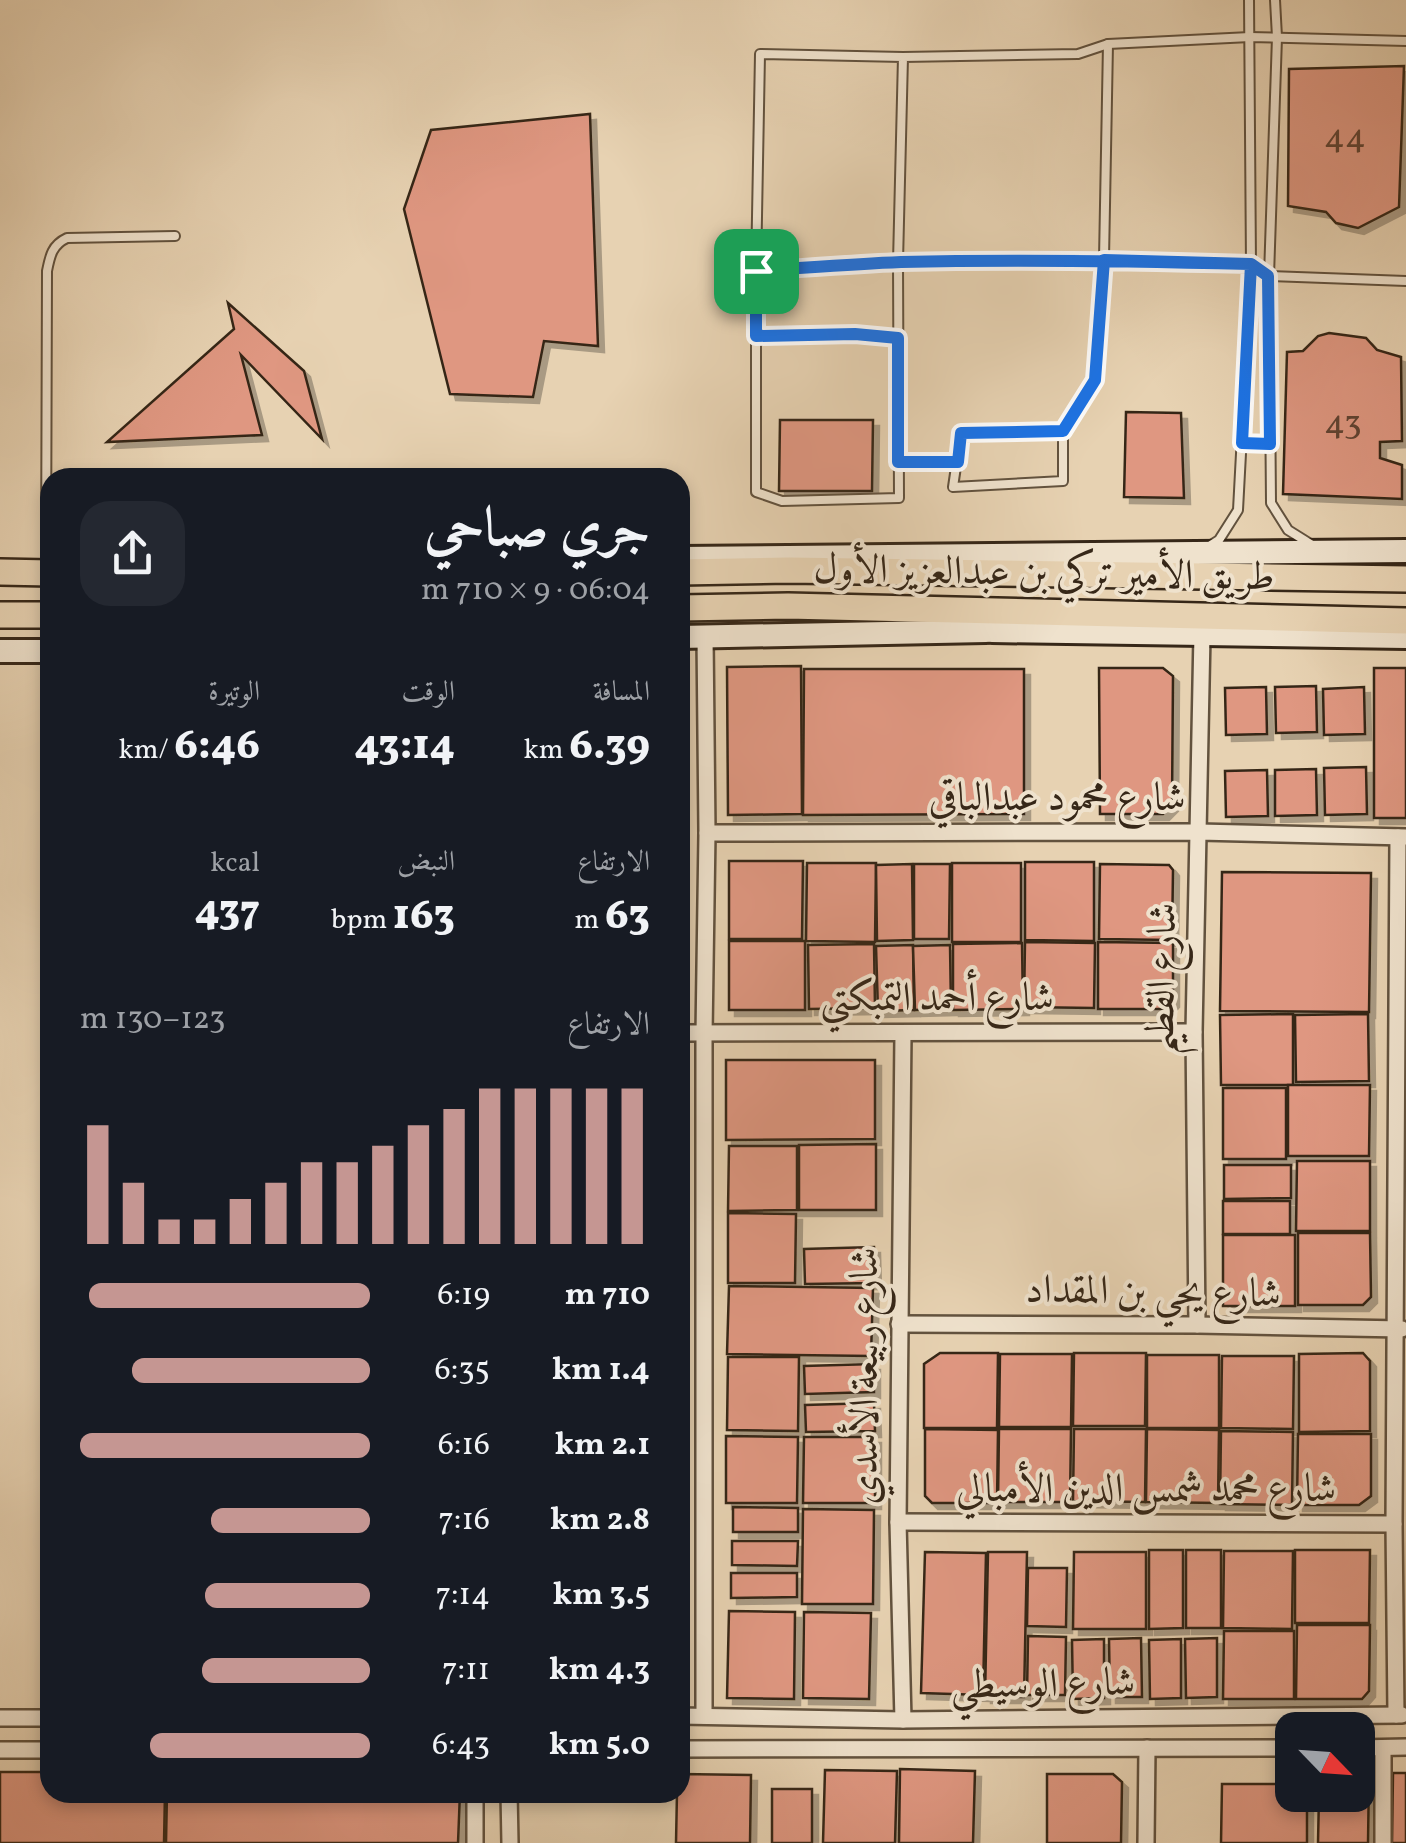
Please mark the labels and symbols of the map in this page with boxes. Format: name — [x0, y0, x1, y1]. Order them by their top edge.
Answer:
house number: 44 — [1324, 114, 1366, 162]
pin — [714, 229, 799, 314]
house number: 43 — [1324, 400, 1362, 448]
street label: طريق الأمير تركي بن عبدالعزيز الأول — [813, 540, 1275, 608]
street label: شارع محمود عبدالباقي — [928, 772, 1186, 830]
street label: شارع القطيم — [1135, 902, 1201, 1056]
street label: شارع أحمد التمبكتي — [820, 968, 1054, 1033]
street label: شارع ربيعة الأسدي — [836, 1247, 897, 1505]
street label: شارع يحي بن المقداد — [1024, 1264, 1281, 1330]
street label: شارع محمد شمس الدين الأمبالي — [956, 1460, 1336, 1521]
street label: شارع الوسيطي — [950, 1656, 1136, 1722]
north arrow — [1275, 1712, 1375, 1812]

